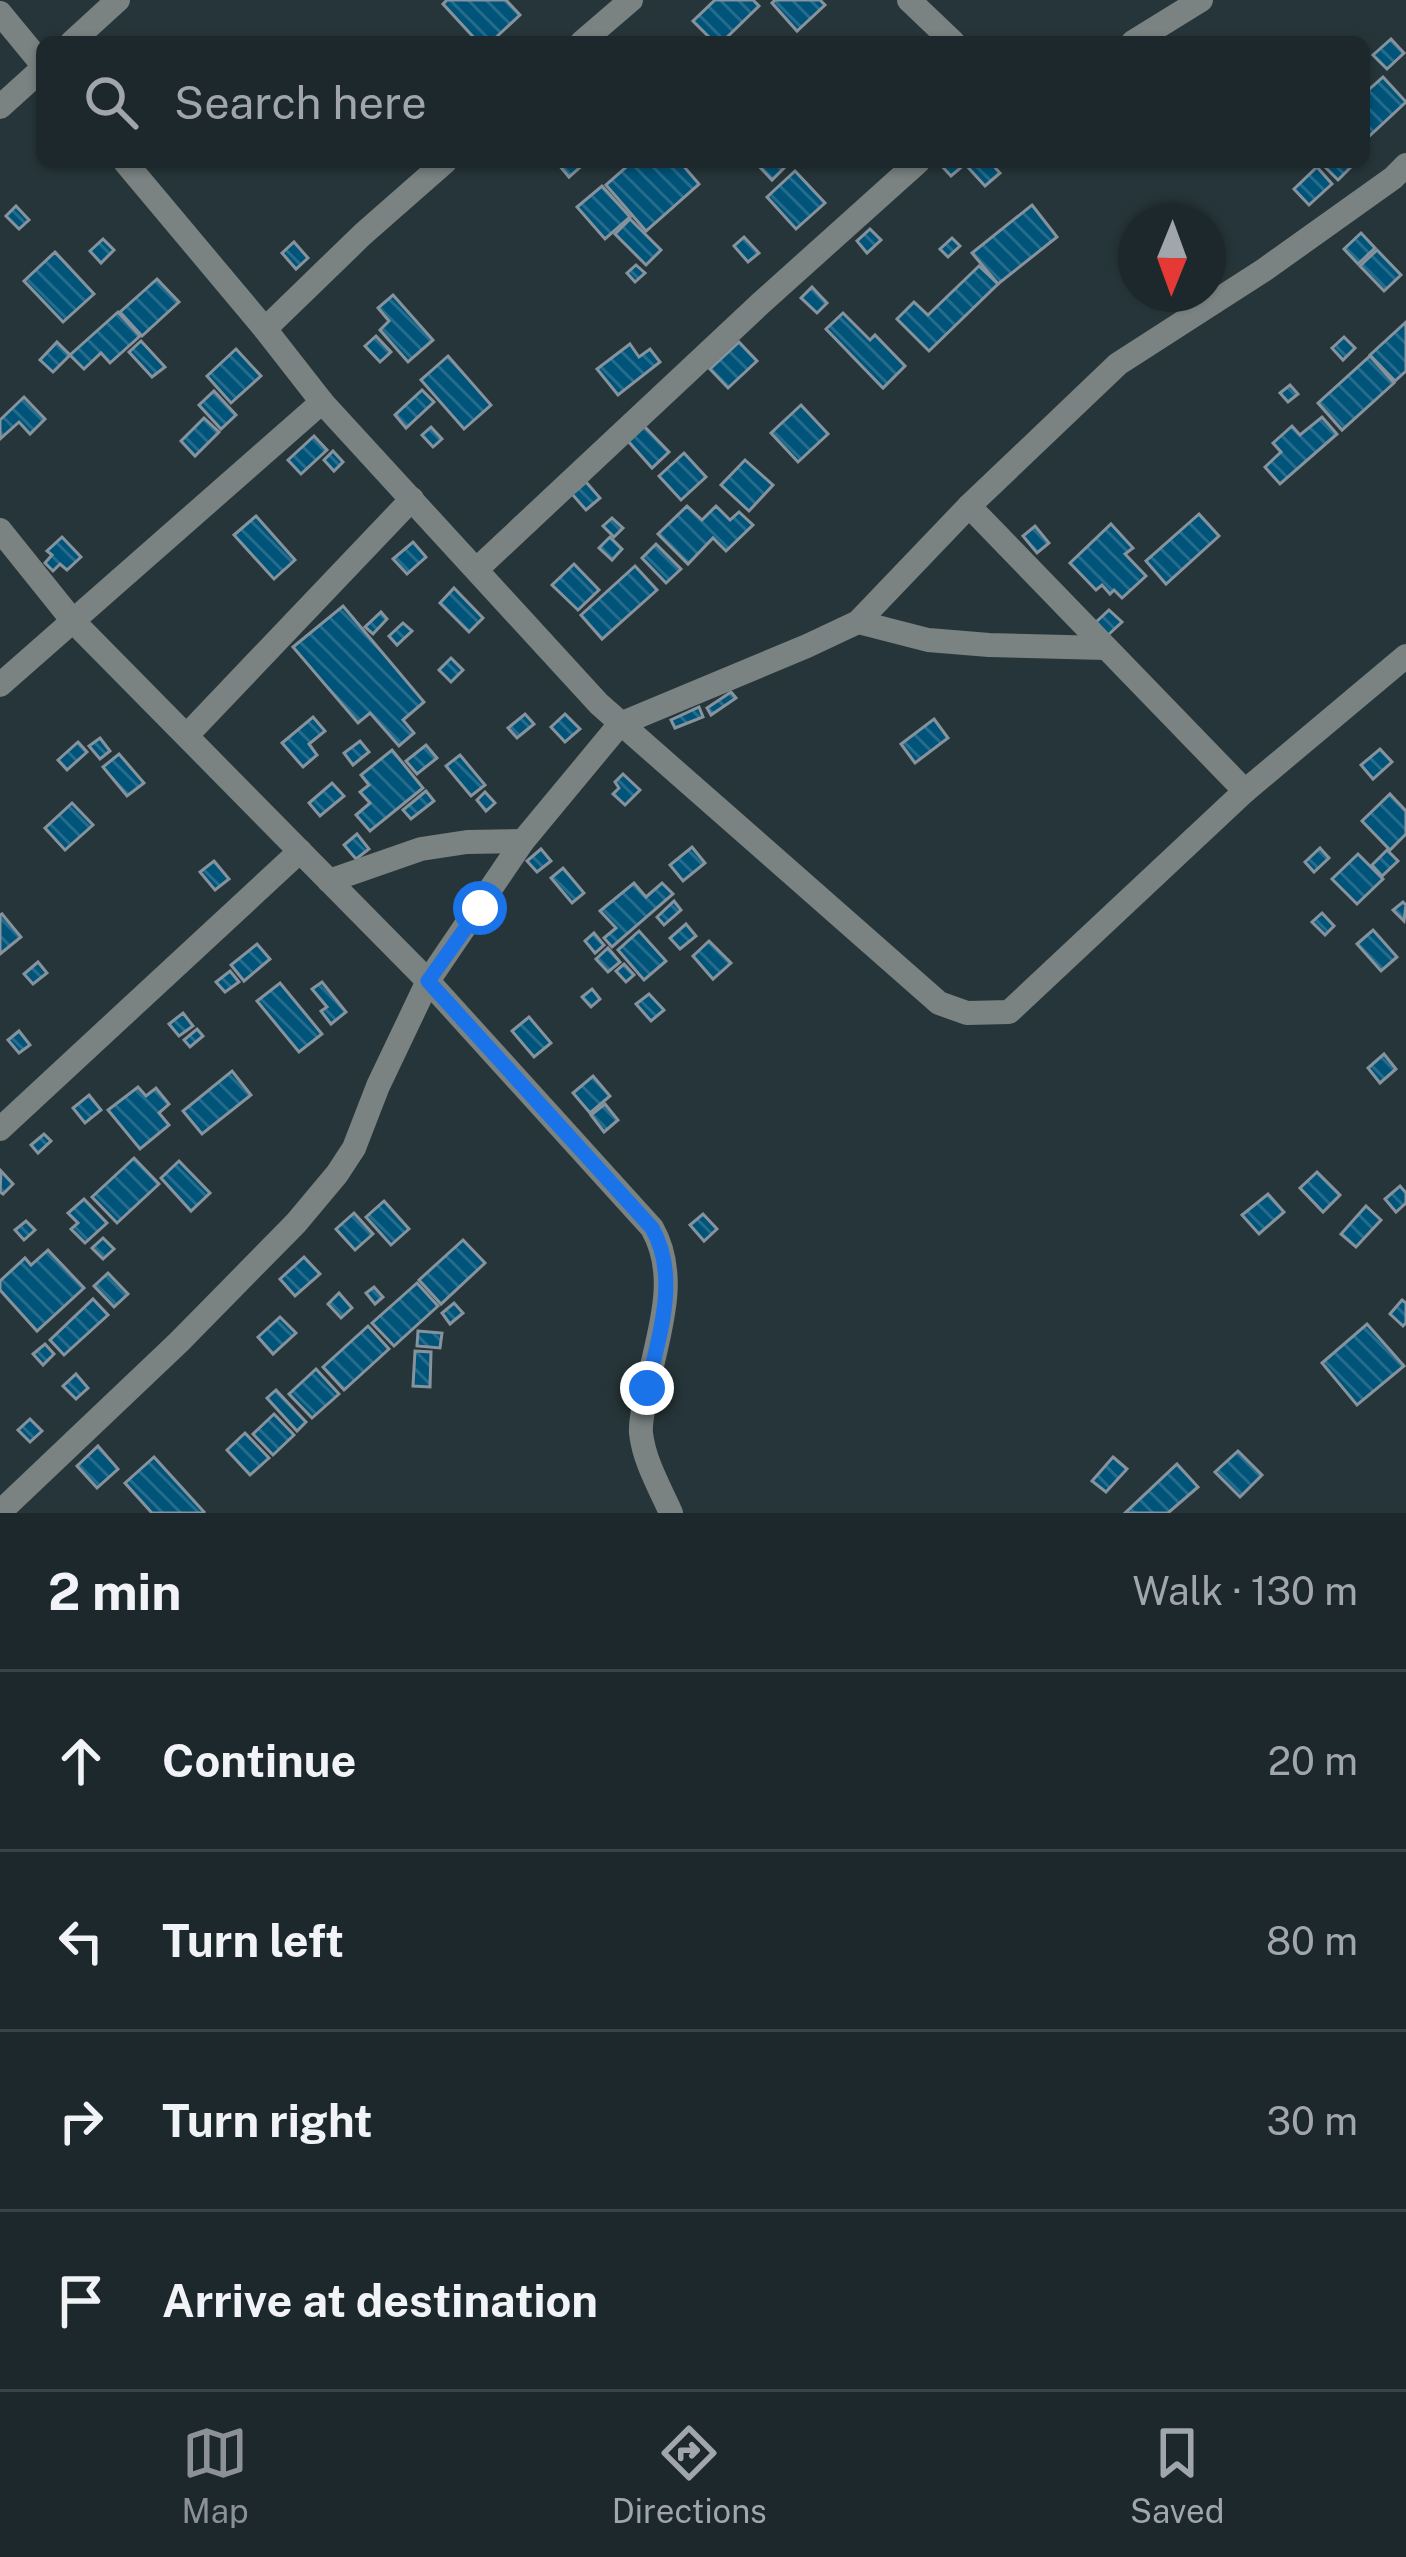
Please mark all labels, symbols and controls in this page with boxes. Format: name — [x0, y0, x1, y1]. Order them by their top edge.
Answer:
search box — [36, 36, 1370, 168]
icon: search — [78, 69, 144, 135]
text: Search here — [174, 76, 427, 129]
north arrow — [1118, 204, 1226, 312]
route start — [453, 881, 507, 935]
route end — [620, 1361, 674, 1415]
text: 2 min — [48, 1562, 182, 1621]
text: Walk · 130 m — [1133, 1568, 1358, 1614]
icon: ahead — [48, 1728, 114, 1794]
text: Continue — [162, 1734, 356, 1787]
text: 20 m — [1268, 1738, 1358, 1784]
icon: left — [48, 1908, 114, 1974]
text: Turn left — [162, 1914, 344, 1967]
text: 80 m — [1266, 1918, 1358, 1964]
icon: right — [48, 2088, 114, 2154]
text: Turn right — [162, 2094, 373, 2147]
text: 30 m — [1267, 2098, 1358, 2144]
icon: arrive — [48, 2268, 114, 2334]
text: Arrive at destination — [162, 2274, 598, 2327]
tab: Map — [182, 2420, 249, 2530]
tab: Directions — [612, 2420, 767, 2530]
tab: Saved — [1130, 2420, 1224, 2530]

